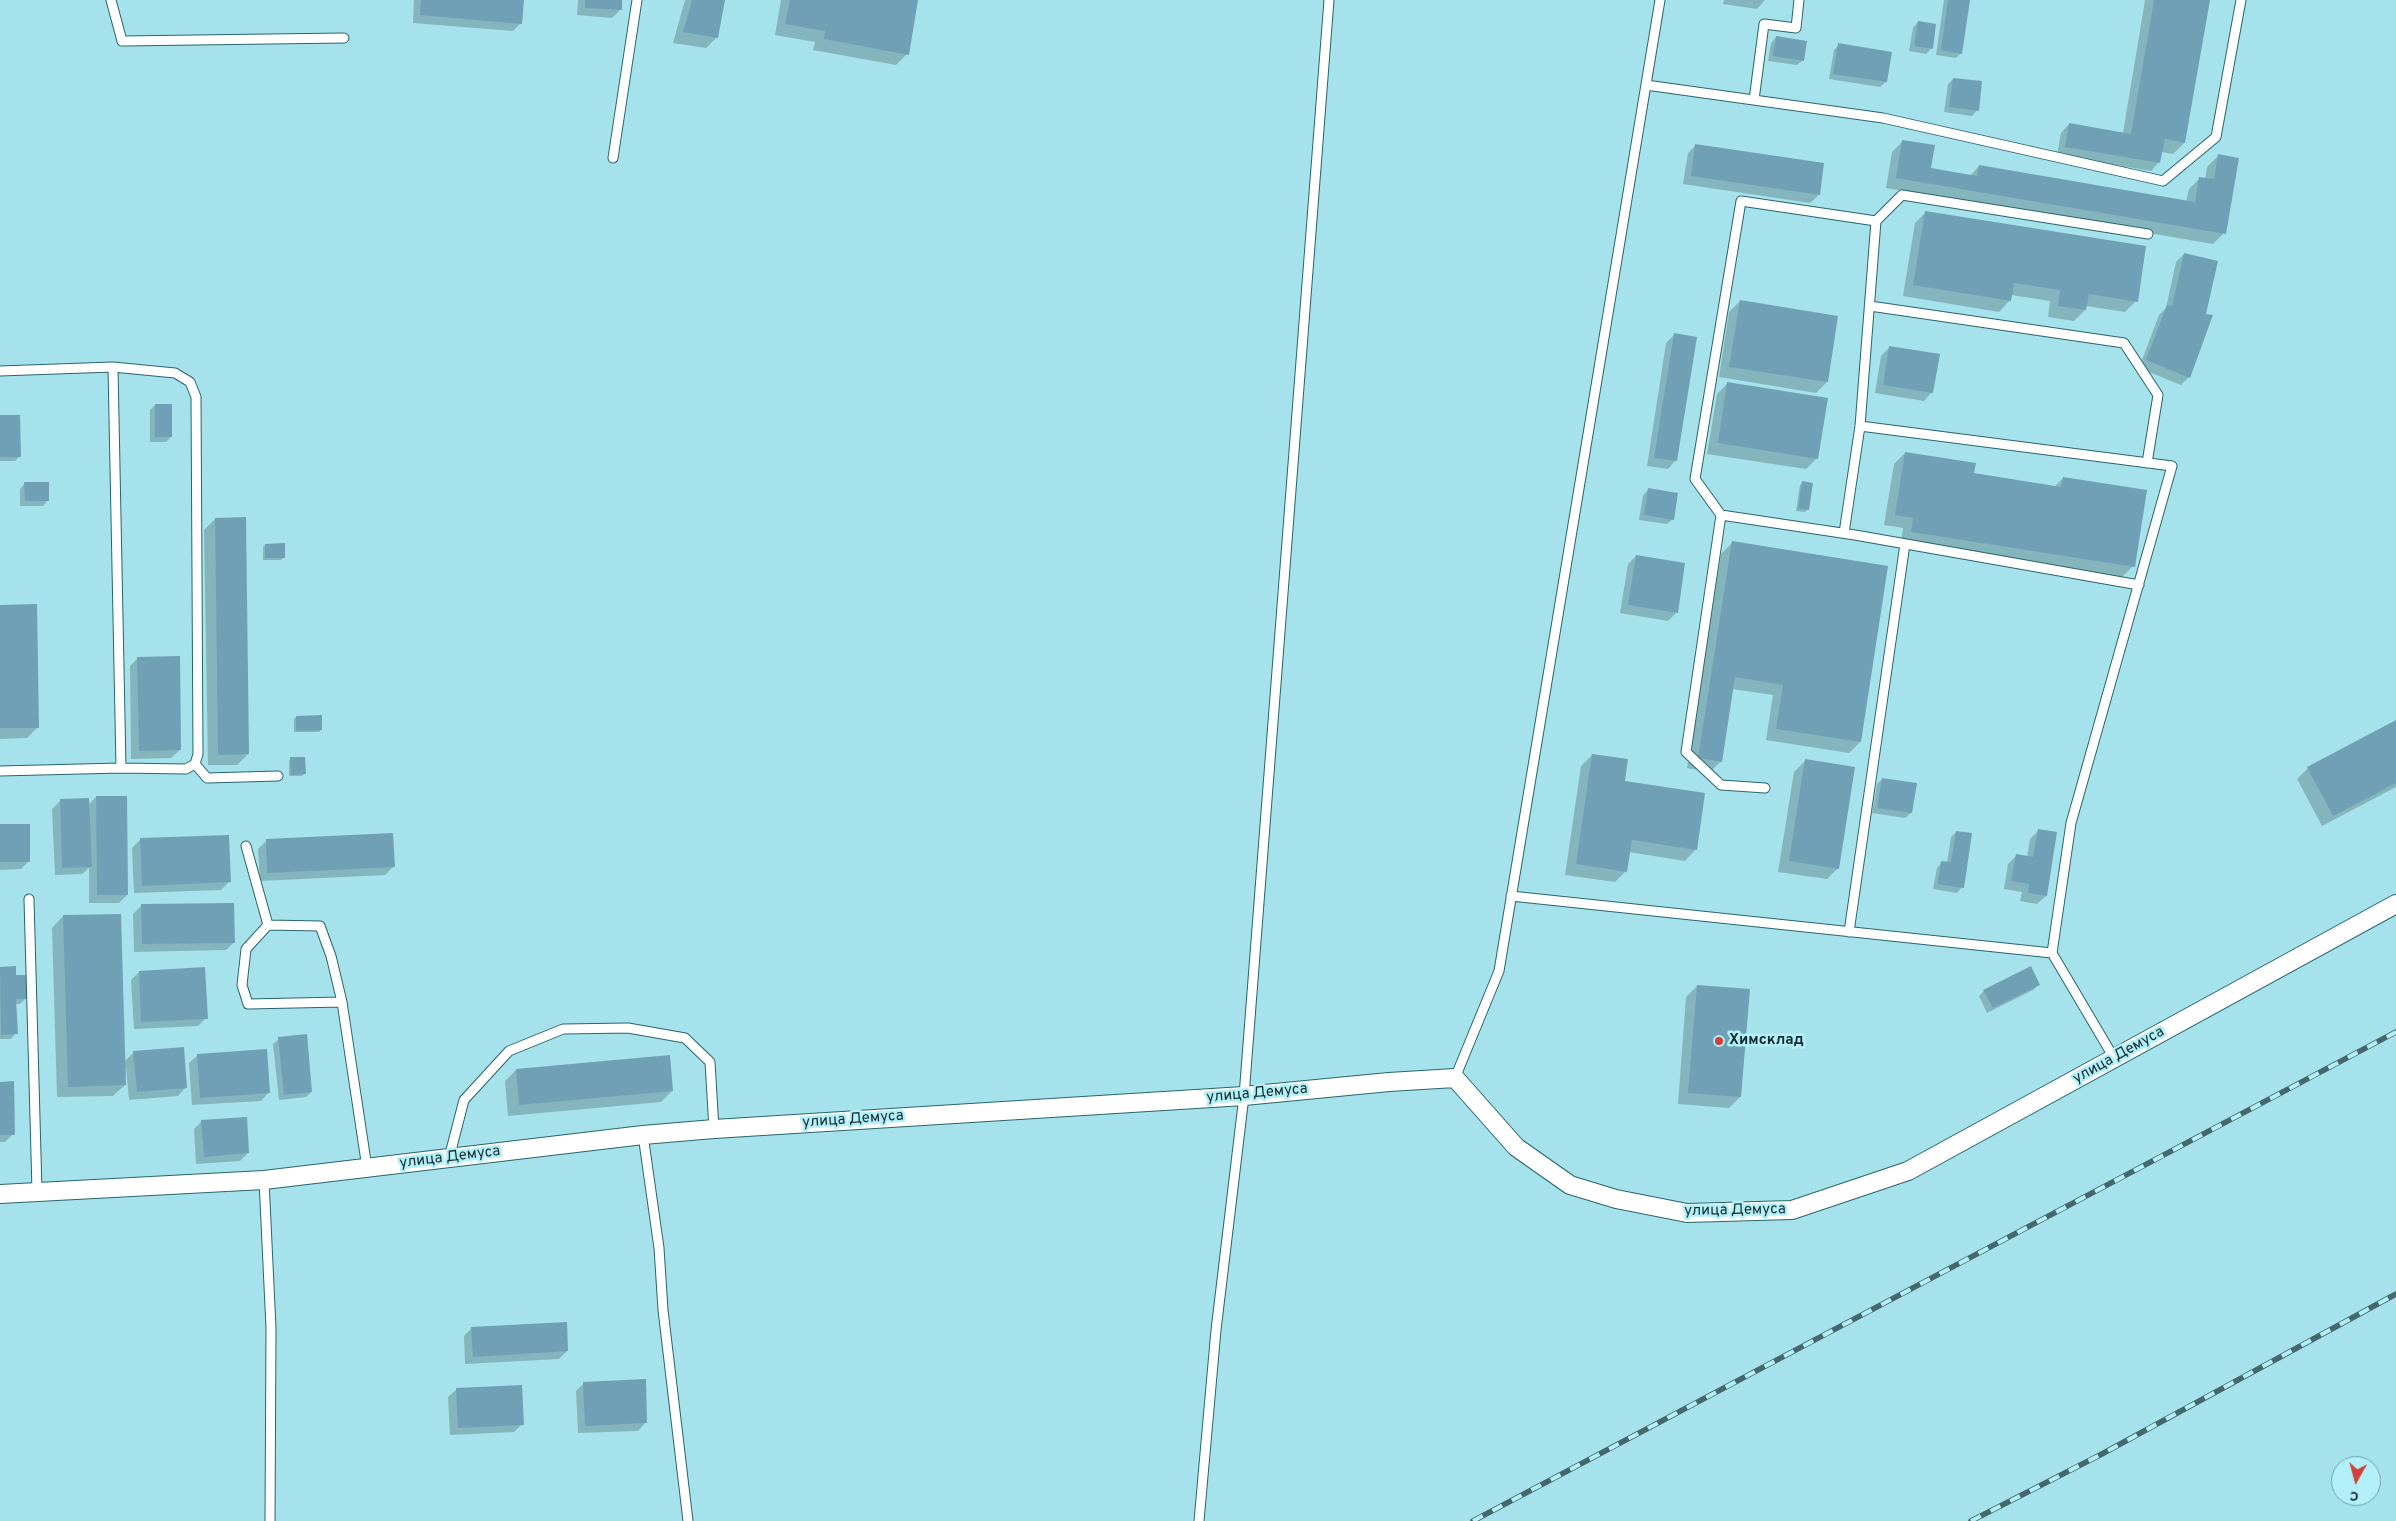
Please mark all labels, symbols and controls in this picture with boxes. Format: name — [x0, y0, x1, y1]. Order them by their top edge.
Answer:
street label: улица Демуса — [2070, 1024, 2168, 1088]
place label: Химсклад — [1729, 1032, 1804, 1050]
marker: Химсклад — [1713, 1035, 1725, 1047]
street label: улица Демуса — [1206, 1081, 1308, 1107]
street label: улица Демуса — [802, 1107, 904, 1133]
street label: улица Демуса — [399, 1143, 501, 1173]
street label: улица Демуса — [1684, 1201, 1786, 1221]
north arrow — [2331, 1456, 2381, 1506]
text: С — [2349, 1486, 2360, 1504]

